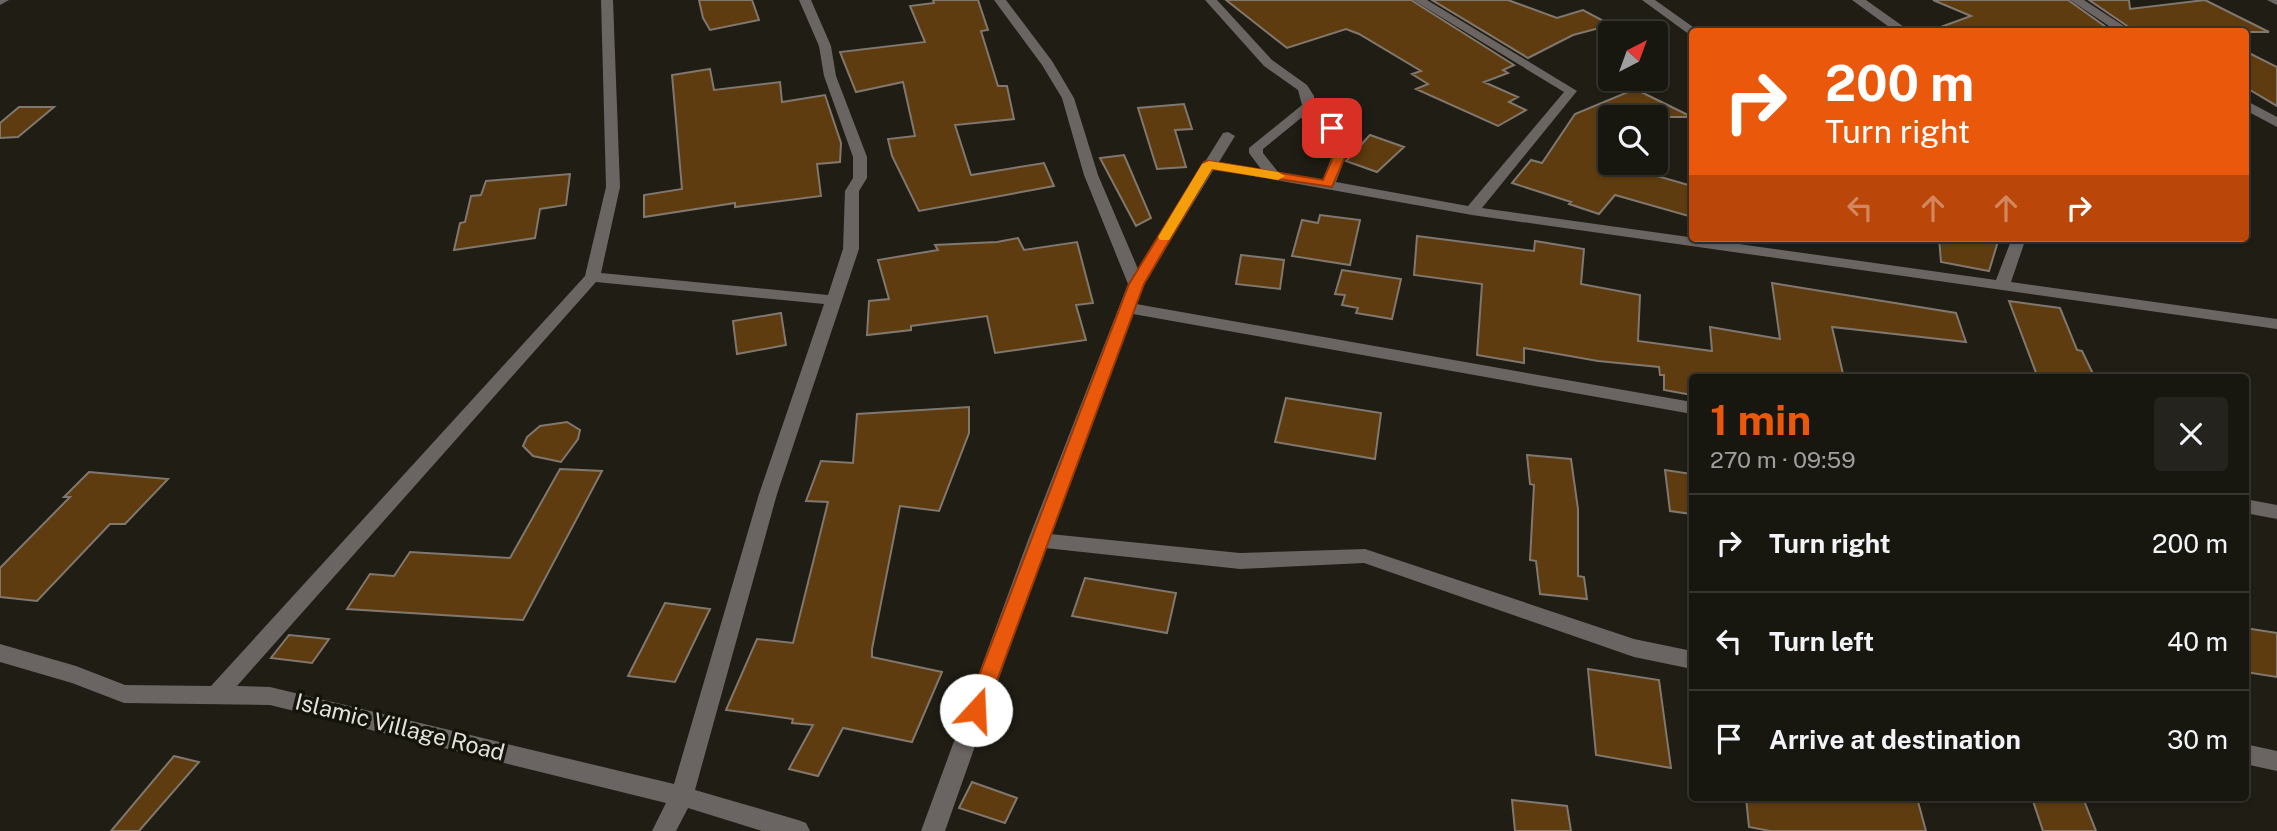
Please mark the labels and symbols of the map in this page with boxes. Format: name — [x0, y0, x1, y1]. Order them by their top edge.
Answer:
north arrow — [1598, 21, 1668, 91]
pin — [1302, 98, 1362, 158]
position arrow — [939, 673, 1013, 747]
street label: Islamic Village Road — [293, 687, 508, 766]

